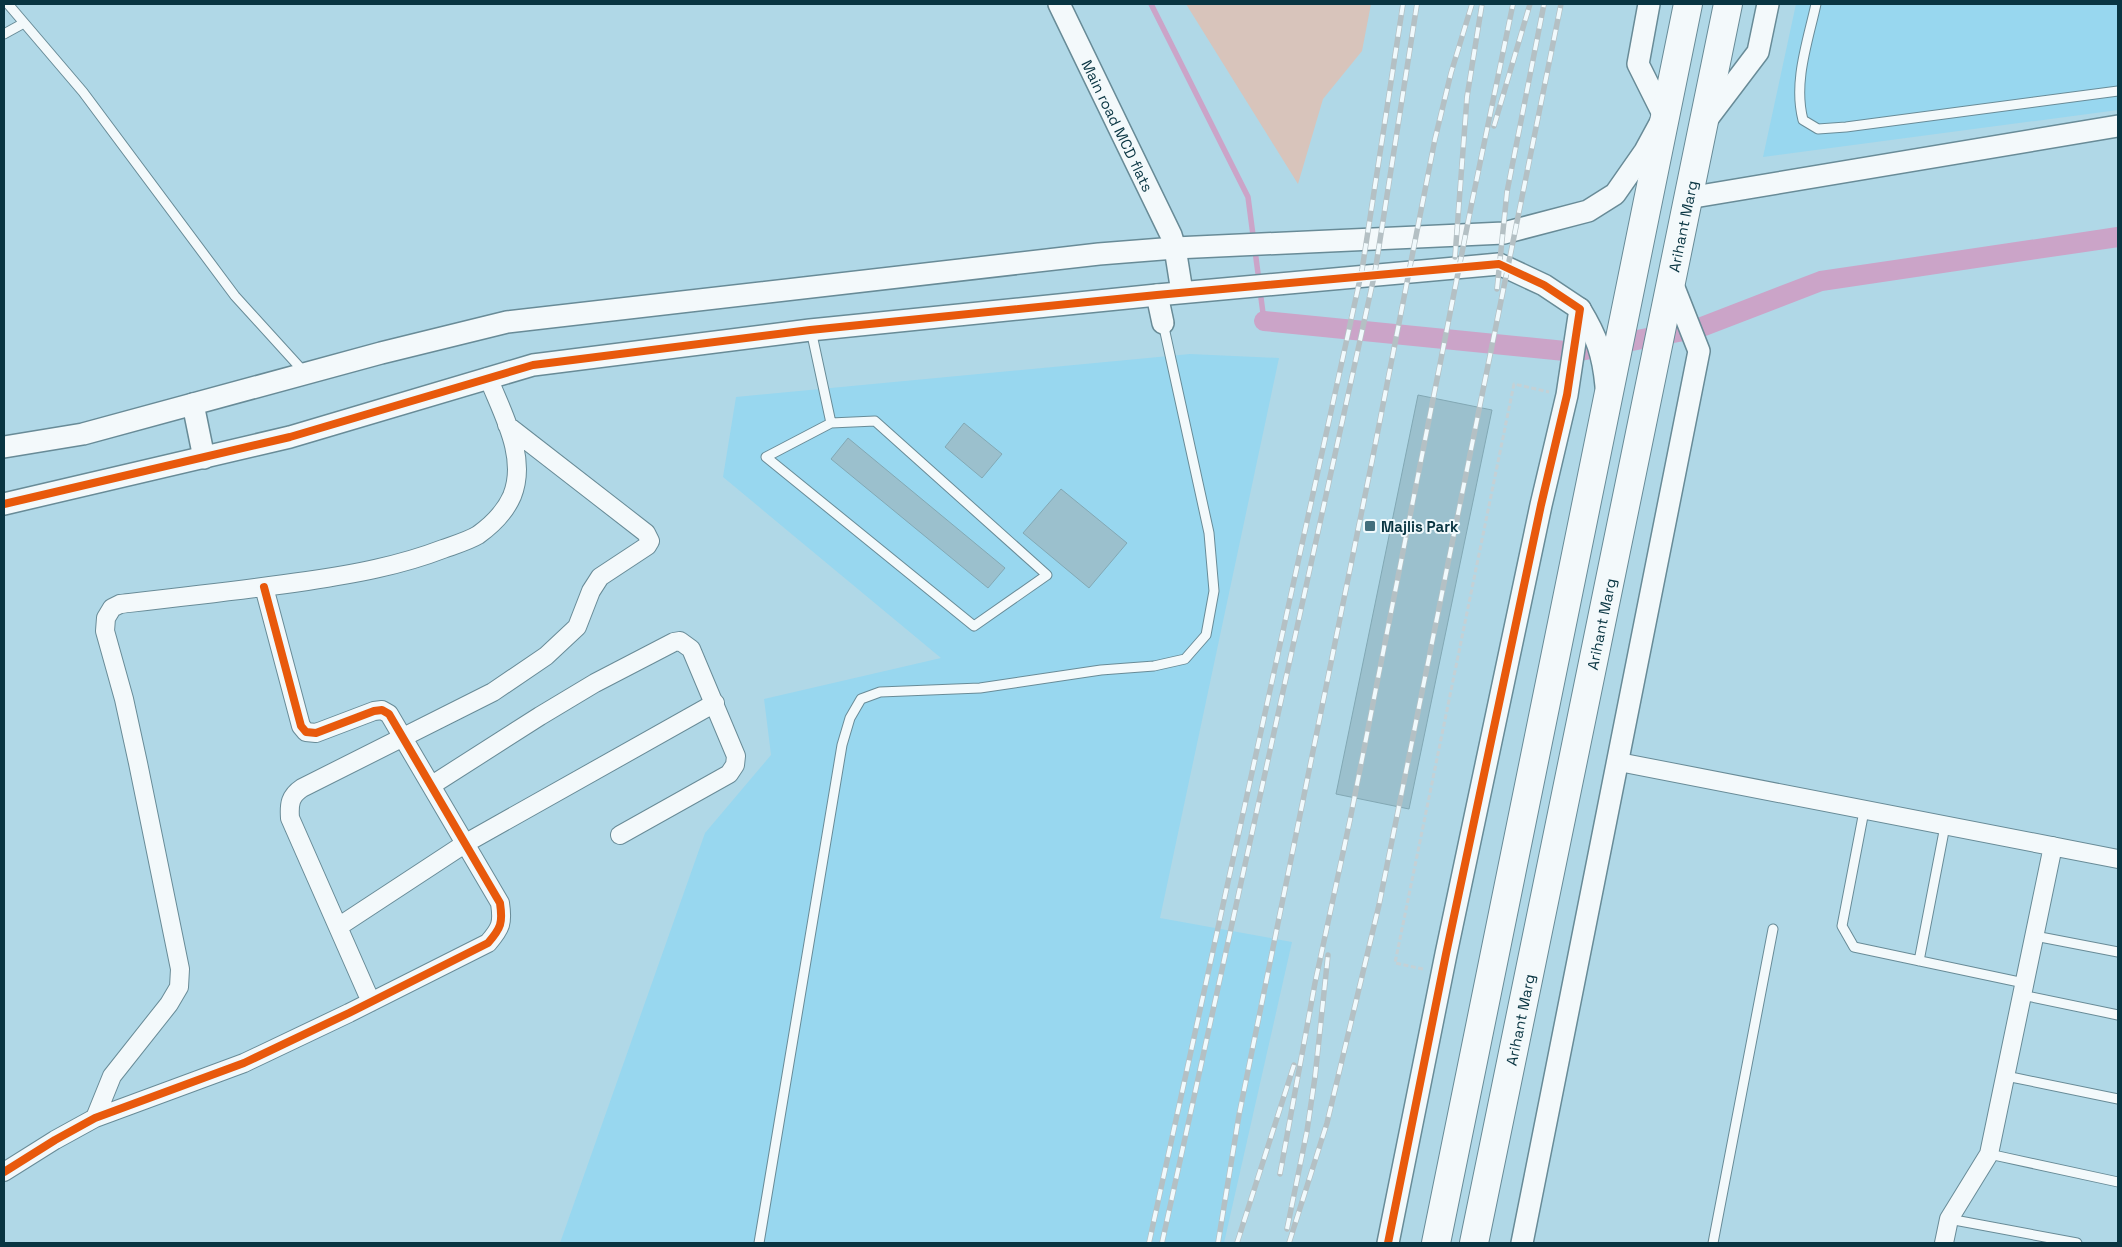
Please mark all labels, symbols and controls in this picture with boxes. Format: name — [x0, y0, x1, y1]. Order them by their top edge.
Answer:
street label: Main road MCD flats — [1078, 56, 1158, 195]
street label: Arihant Marg — [1664, 179, 1701, 274]
place label: Majlis Park — [1381, 517, 1459, 536]
marker: Majlis Park — [1363, 519, 1377, 533]
street label: Arihant Marg — [1582, 576, 1620, 671]
street label: Arihant Marg — [1501, 972, 1538, 1067]

